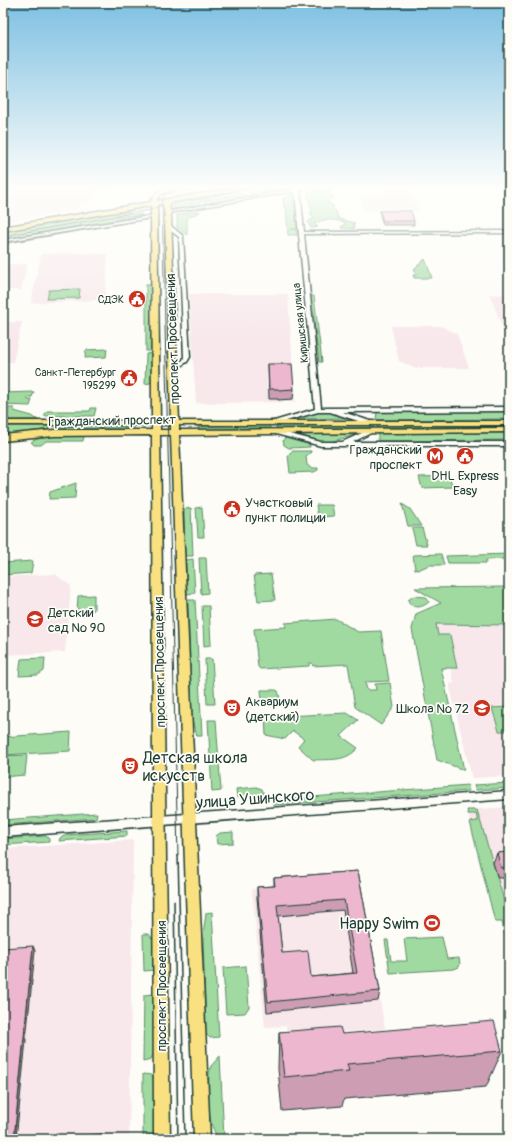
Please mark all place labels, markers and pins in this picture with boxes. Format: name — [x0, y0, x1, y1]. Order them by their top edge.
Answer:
public building icon: СДЭК — [127, 289, 147, 309]
place label: СДЭК — [98, 293, 124, 306]
place label: Санкт-Петербург 195299 — [35, 366, 116, 392]
public building icon: Санкт-Петербург 195299 — [119, 368, 139, 388]
place label: Гражданский проспект — [350, 442, 422, 473]
metro station icon: Гражданский проспект — [425, 446, 445, 466]
public building icon: DHL Express Easy — [455, 446, 475, 466]
place label: DHL Express Easy — [431, 468, 499, 499]
place label: Участковый пункт полиции — [245, 495, 326, 526]
public building icon: Участковый пункт полиции — [222, 499, 242, 519]
place label: Детский сад № 90 — [47, 605, 106, 636]
school or university icon: Детский сад № 90 — [25, 609, 45, 629]
place label: Аквариум (детский) — [245, 694, 300, 725]
theatre icon: Аквариум (детский) — [222, 698, 242, 718]
school or university icon: Школа № 72 — [472, 698, 492, 718]
place label: Школа № 72 — [396, 701, 469, 717]
place label: Детская школа искусств — [142, 748, 247, 786]
theatre icon: Детская школа искусств — [120, 756, 140, 776]
sports icon: Happy Swim — [422, 913, 442, 933]
place label: Happy Swim — [339, 914, 419, 934]

